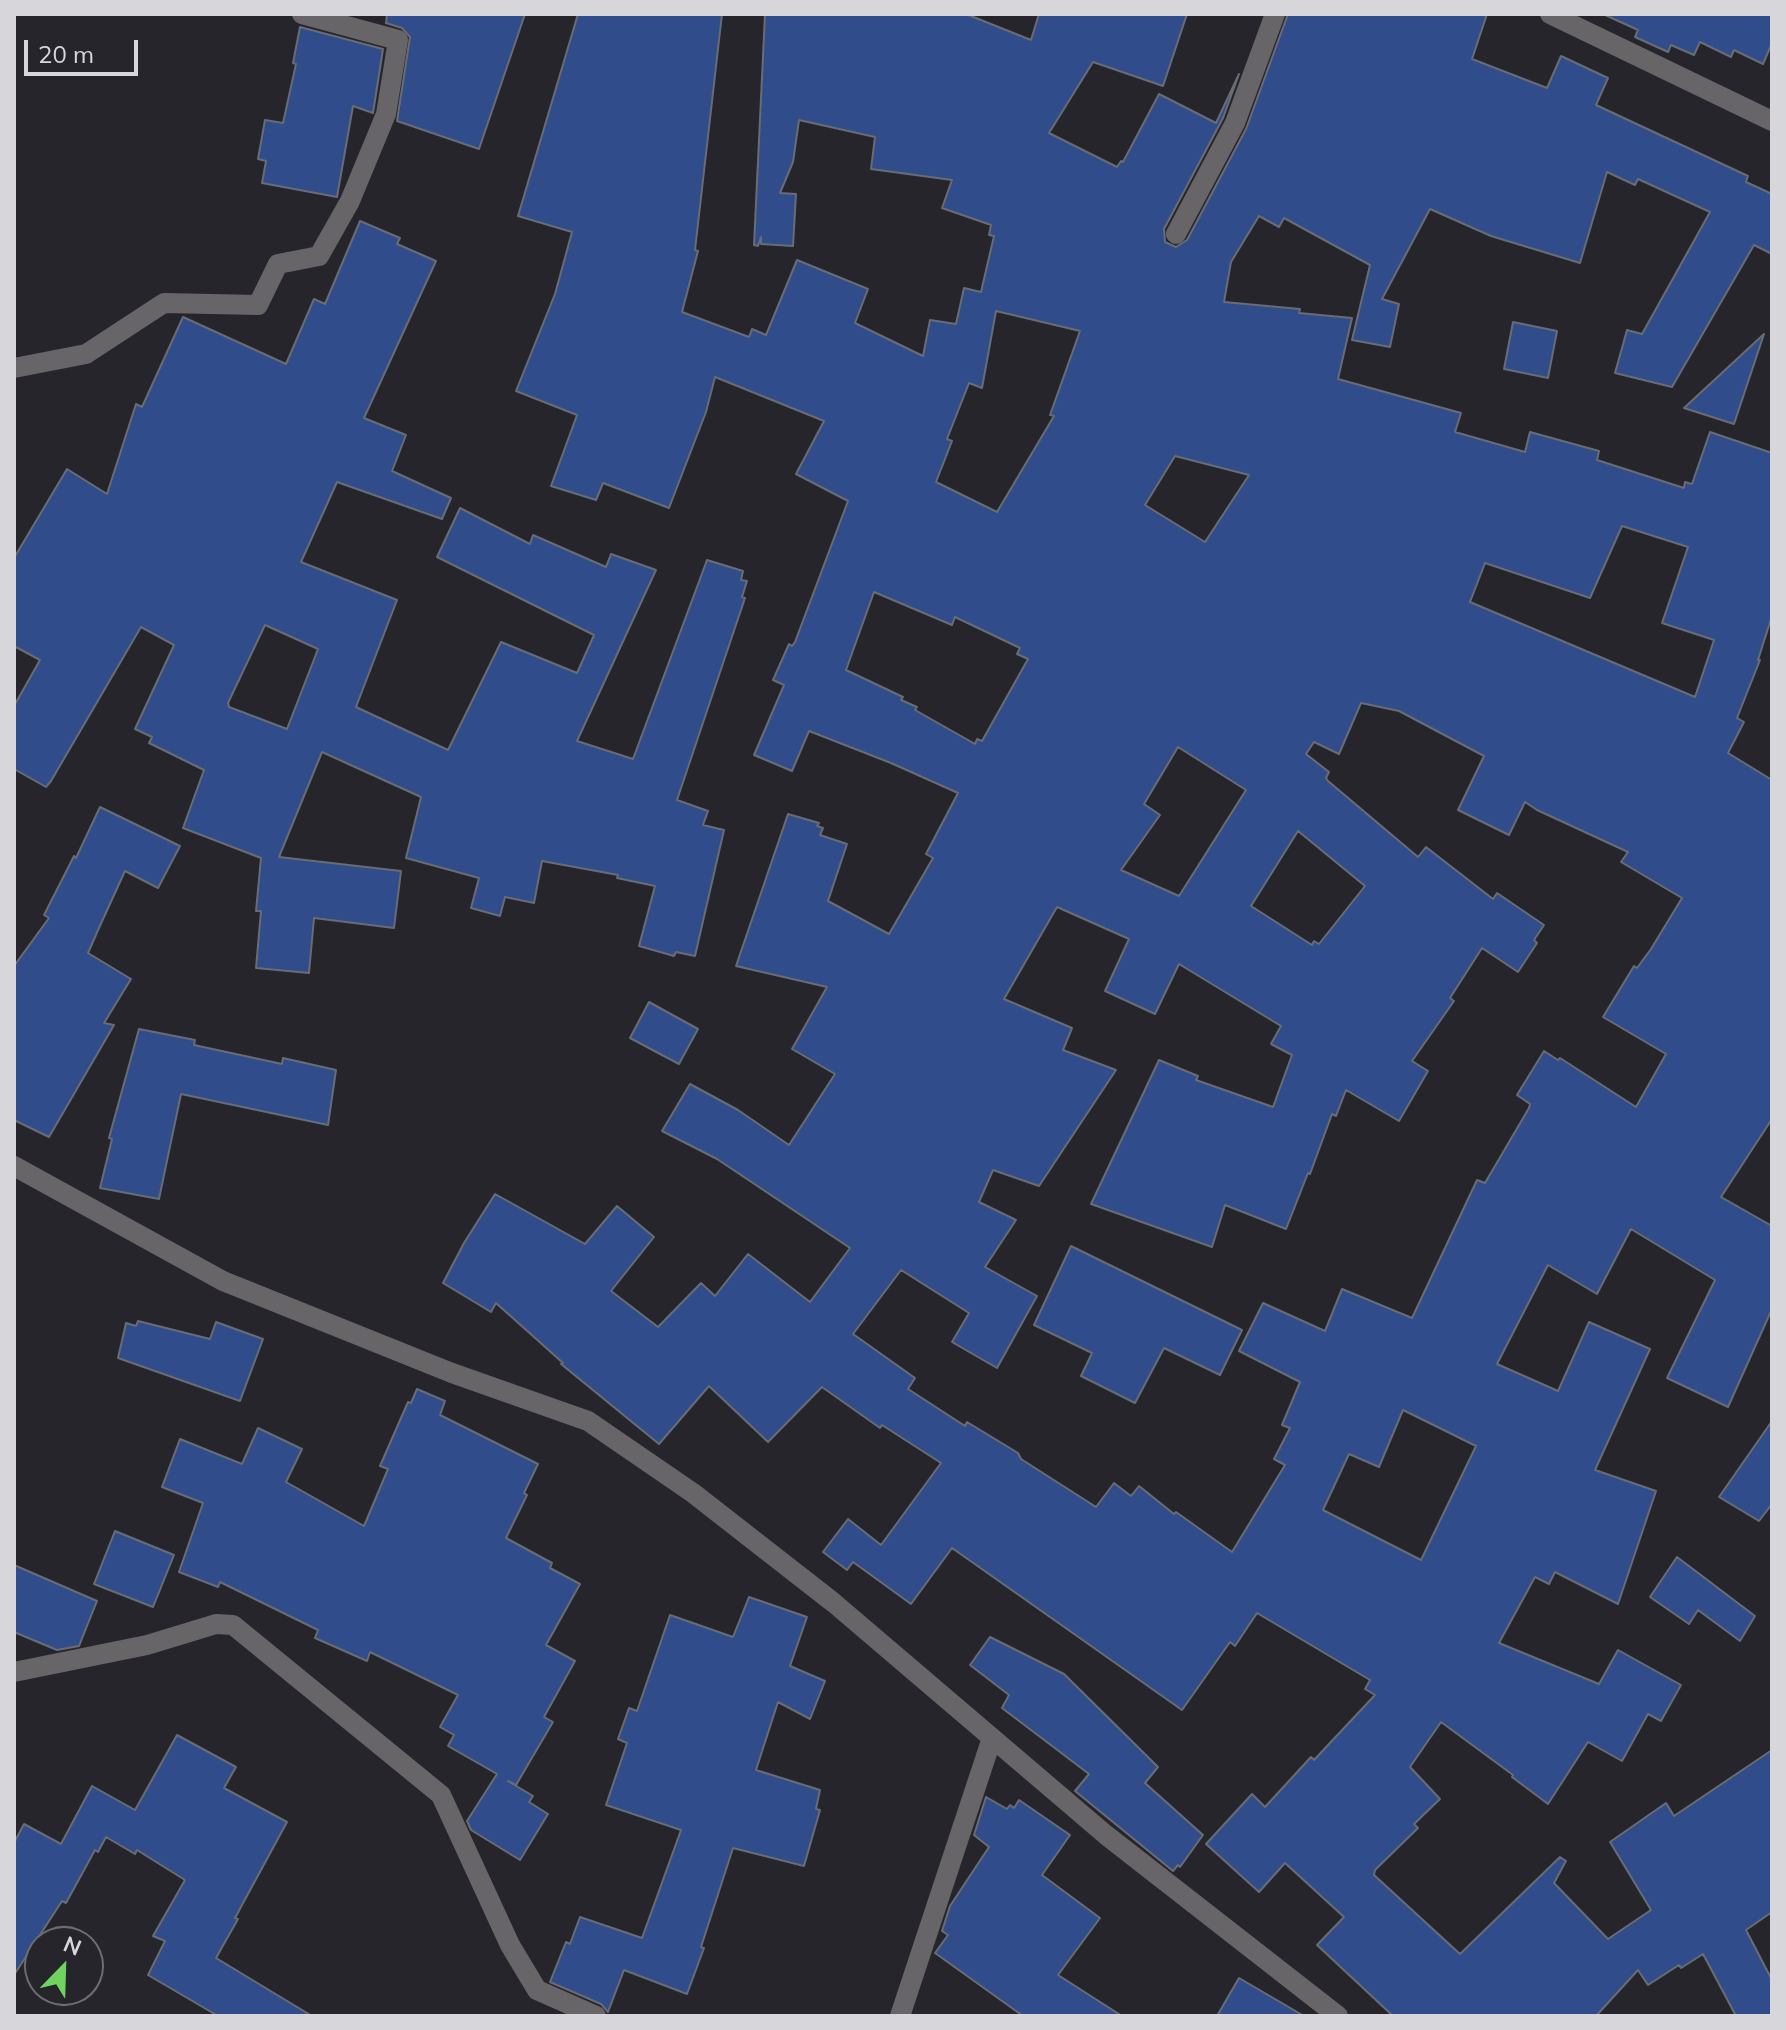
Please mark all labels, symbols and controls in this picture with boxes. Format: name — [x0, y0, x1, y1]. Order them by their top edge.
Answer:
scale bar — [28, 24, 142, 74]
text: 20 m — [38, 39, 94, 69]
north arrow — [24, 1926, 104, 2006]
text: N — [59, 1930, 86, 1962]

